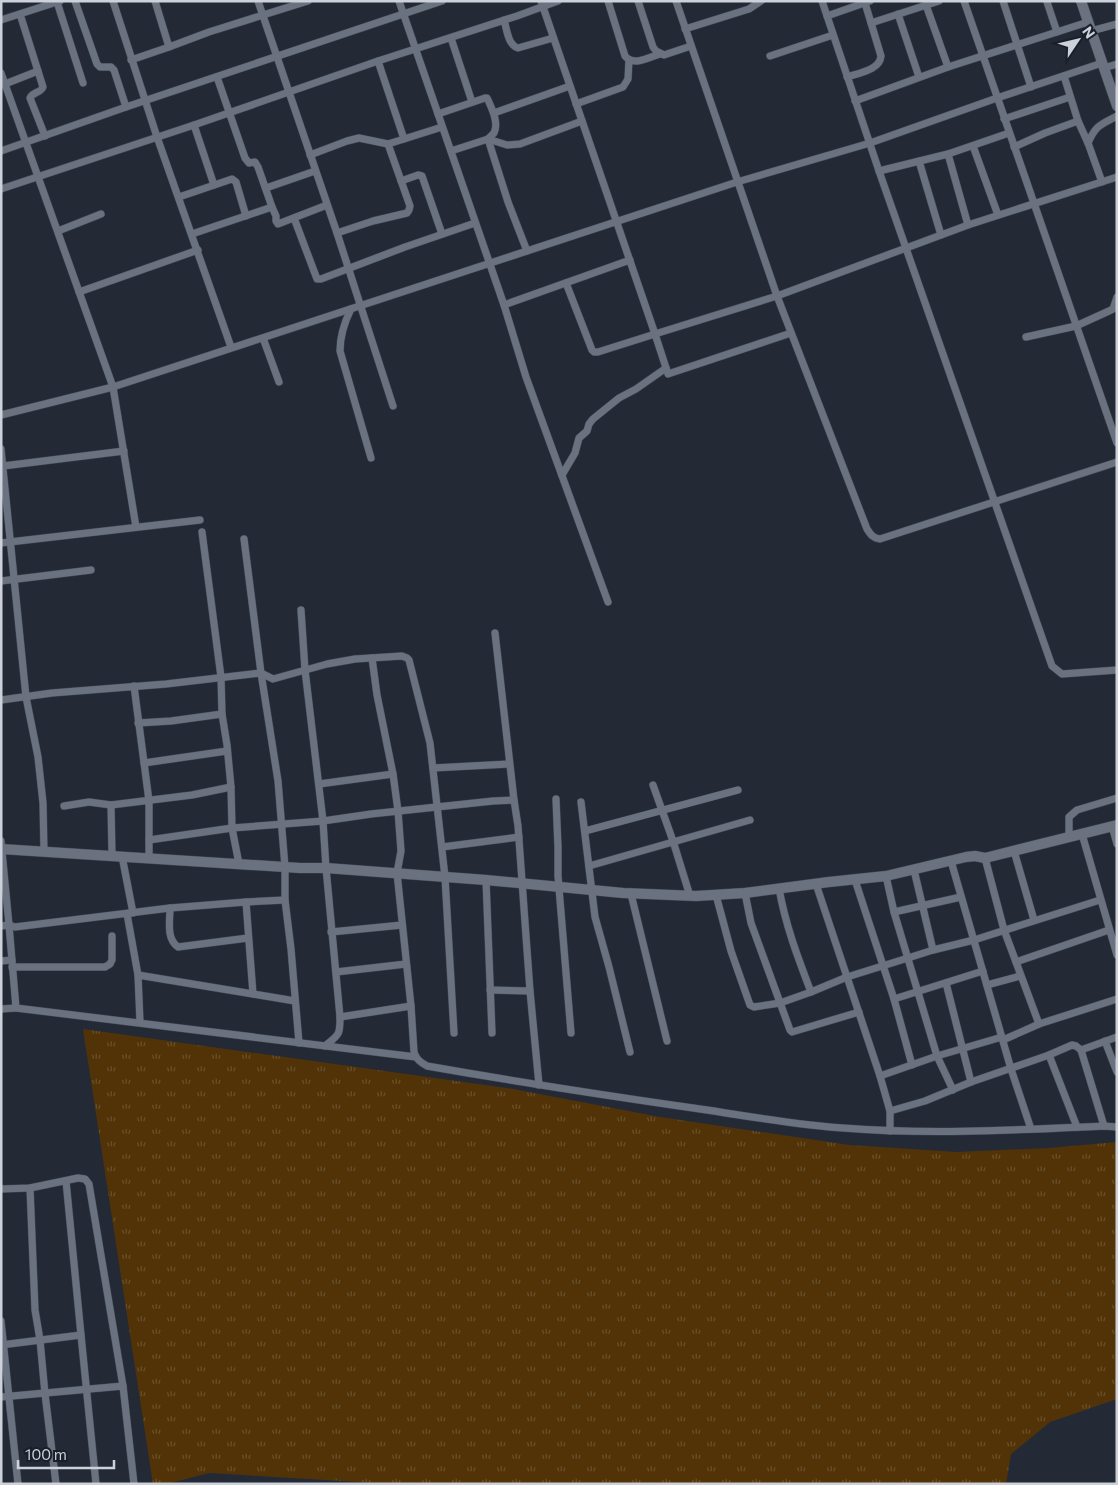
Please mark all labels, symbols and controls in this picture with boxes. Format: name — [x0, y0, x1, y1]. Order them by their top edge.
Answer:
north arrow — [1053, 15, 1103, 65]
text: N — [1079, 23, 1099, 41]
scale bar — [18, 1438, 114, 1470]
text: 100 m — [25, 1445, 67, 1463]

